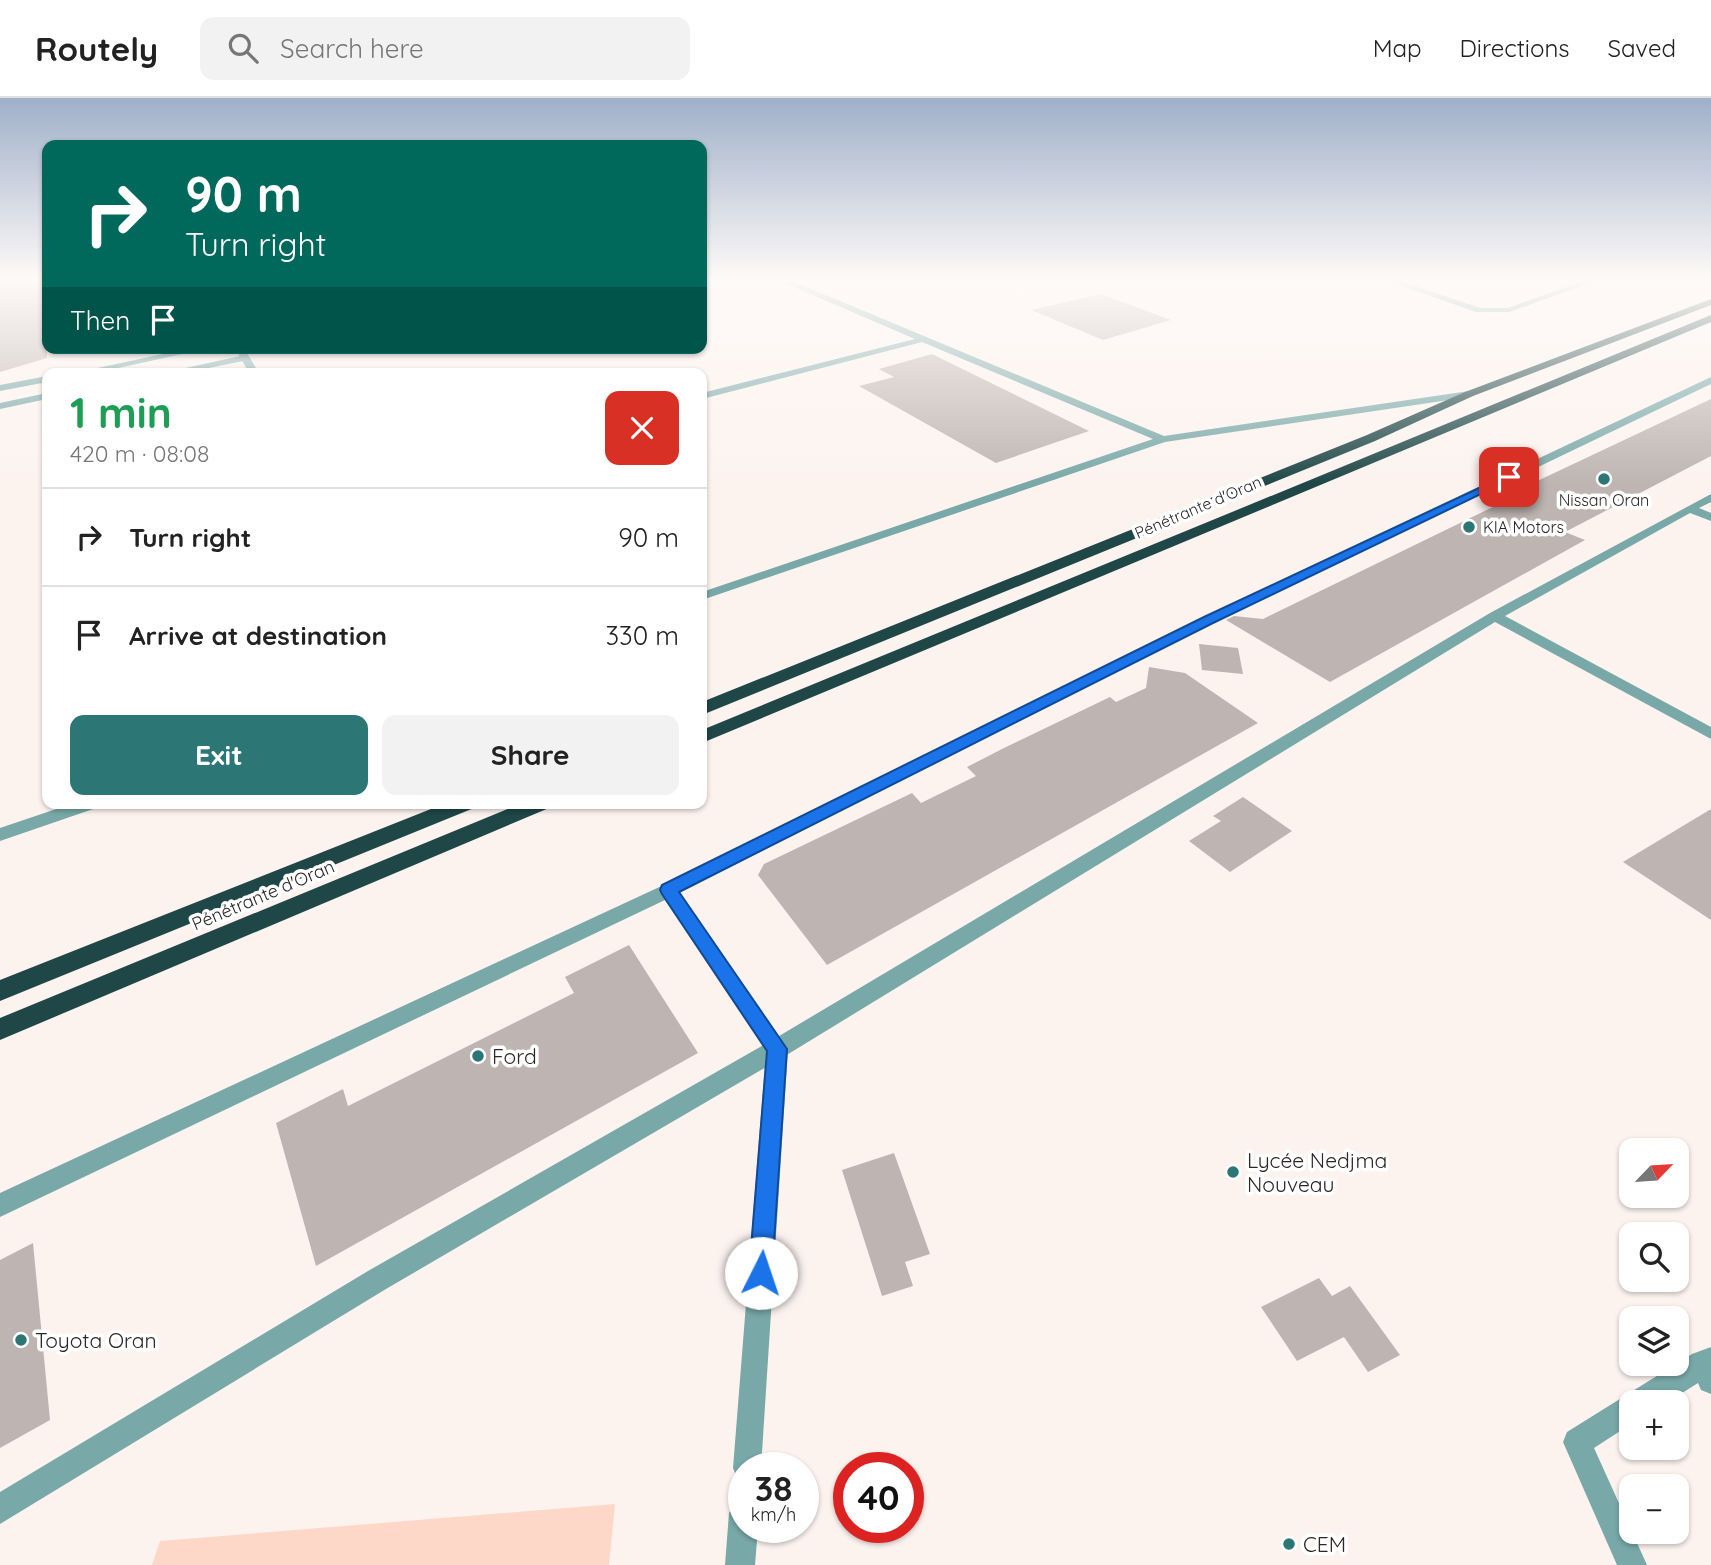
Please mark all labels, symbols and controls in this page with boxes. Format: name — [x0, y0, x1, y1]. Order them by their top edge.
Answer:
search box — [200, 17, 690, 80]
text: Routely — [35, 28, 158, 69]
icon: search — [224, 29, 262, 67]
text: Search here — [280, 32, 424, 65]
text: Map — [1373, 33, 1422, 63]
text: Directions — [1460, 33, 1570, 63]
text: Saved — [1608, 33, 1676, 63]
text: 90 m — [185, 163, 302, 224]
icon: right — [70, 168, 161, 259]
text: Turn right — [185, 224, 326, 264]
icon: arrive — [144, 301, 182, 339]
text: Then — [70, 304, 130, 337]
text: 1 min — [70, 386, 172, 439]
button: close — [605, 391, 679, 465]
text: 420 m · 08:08 — [70, 439, 209, 468]
pin — [1479, 447, 1539, 507]
icon: arrive — [1490, 458, 1528, 496]
street label: Pénétrante d'Oran — [1132, 471, 1264, 543]
marker: Nissan Oran — [1596, 471, 1612, 487]
place label: Nissan Oran — [1559, 490, 1649, 510]
place label: KIA Motors — [1483, 517, 1564, 537]
icon: right — [70, 518, 108, 556]
marker: KIA Motors — [1461, 519, 1477, 535]
text: Turn right — [129, 521, 251, 554]
text: 90 m — [618, 521, 679, 554]
icon: arrive — [70, 616, 108, 654]
text: Arrive at destination — [129, 619, 387, 652]
text: 330 m — [605, 619, 679, 652]
button: Exit — [70, 715, 368, 795]
button: Share — [382, 715, 679, 795]
street label: Pénétrante d'Oran — [188, 855, 338, 935]
place label: Ford — [492, 1043, 537, 1069]
marker: Ford — [470, 1048, 486, 1064]
north arrow — [1619, 1138, 1689, 1208]
map controls — [1619, 1138, 1689, 1544]
place label: Lycée Nedjma Nouveau — [1247, 1147, 1387, 1197]
marker: Lycée Nedjma Nouveau — [1225, 1164, 1241, 1180]
button: search — [1619, 1222, 1689, 1292]
position arrow — [724, 1236, 798, 1310]
button: layers — [1619, 1306, 1689, 1376]
place label: Toyota Oran — [35, 1327, 157, 1353]
marker: Toyota Oran — [13, 1332, 29, 1348]
button: + — [1619, 1390, 1689, 1460]
speed limit sign: 40 — [833, 1452, 924, 1543]
text: 38 — [755, 1466, 792, 1510]
button: − — [1619, 1474, 1689, 1544]
text: km/h — [751, 1503, 796, 1526]
place label: CEM — [1303, 1531, 1346, 1557]
marker: CEM — [1281, 1536, 1297, 1552]

